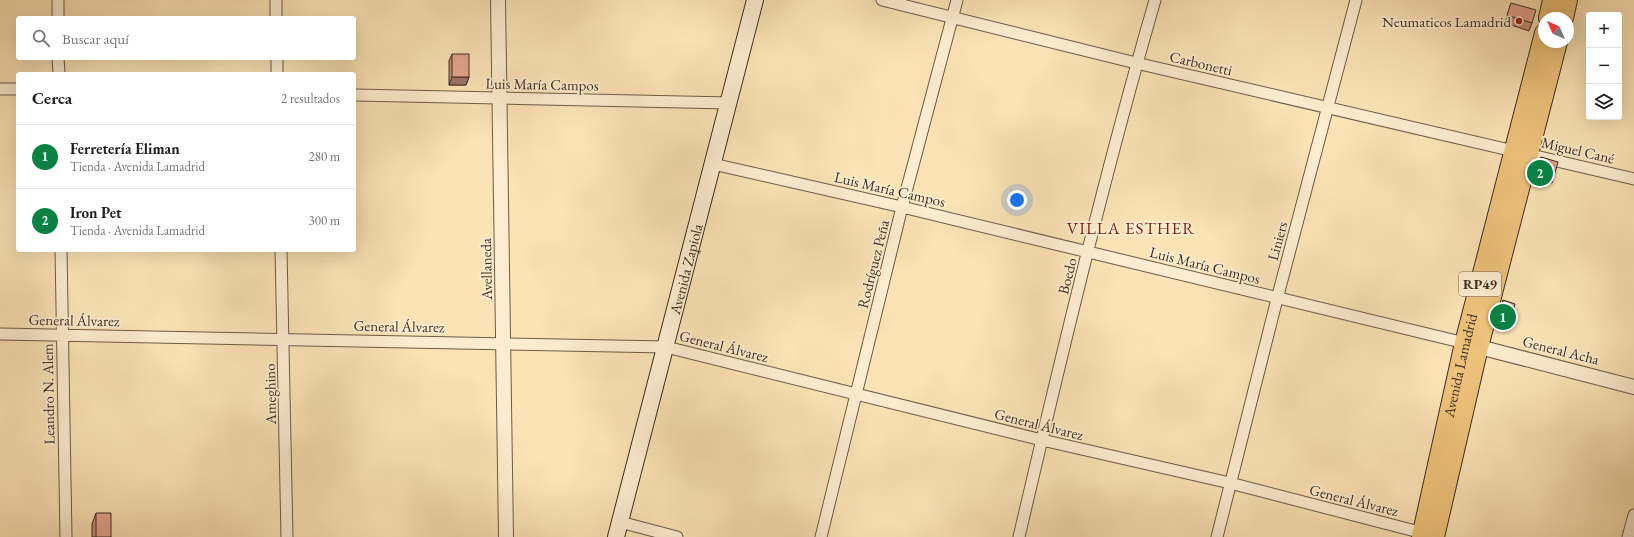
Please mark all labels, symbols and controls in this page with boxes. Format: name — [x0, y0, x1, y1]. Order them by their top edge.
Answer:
place label: Neumaticos Lamadrid — [1382, 12, 1511, 31]
north arrow — [1538, 12, 1574, 48]
map controls — [1586, 12, 1622, 120]
button: + — [1586, 12, 1622, 48]
search box — [16, 16, 356, 60]
marker: Neumaticos Lamadrid — [1514, 16, 1524, 26]
icon: search — [30, 27, 52, 49]
text: Buscar aquí — [62, 29, 129, 48]
street label: Carbonetti — [1168, 47, 1234, 79]
button: − — [1586, 48, 1622, 84]
street label: Luis María Campos — [485, 74, 599, 94]
button: layers — [1586, 84, 1622, 120]
text: Cerca — [32, 87, 72, 109]
text: 2 resultados — [281, 90, 340, 107]
street label: Miguel Cané — [1540, 132, 1617, 168]
text: Ferretería Eliman — [70, 139, 180, 158]
text: 1 — [42, 148, 48, 165]
text: 280 m — [309, 148, 340, 165]
text: Tienda · Avenida Lamadrid — [70, 158, 205, 175]
pin: 2 — [1527, 158, 1553, 188]
street label: Luis María Campos — [833, 167, 948, 211]
your location — [1007, 190, 1027, 210]
text: Iron Pet — [70, 203, 122, 222]
text: 2 — [42, 212, 48, 229]
text: 300 m — [309, 212, 340, 229]
district label: VILLA ESTHER — [1067, 217, 1195, 239]
street label: Rodríguez Peña — [853, 218, 893, 310]
street label: Liniers — [1263, 219, 1291, 263]
street label: Avenida Zapiola — [664, 221, 706, 317]
text: Tienda · Avenida Lamadrid — [70, 222, 205, 239]
street label: Avellaneda — [476, 238, 496, 301]
street label: Luis María Campos — [1148, 242, 1262, 288]
street label: Boedo — [1053, 256, 1081, 296]
road number: RP49 — [1459, 272, 1501, 296]
pin: 1 — [1490, 302, 1516, 332]
street label: General Álvarez — [28, 310, 120, 330]
street label: Avenida Lamadrid — [1438, 311, 1481, 420]
street label: General Álvarez — [353, 316, 445, 336]
street label: General Álvarez — [678, 326, 771, 366]
street label: General Acha — [1521, 331, 1601, 369]
street label: Leandro N. Alem — [38, 343, 58, 445]
street label: Ameghino — [260, 363, 280, 426]
street label: General Álvarez — [993, 404, 1086, 444]
street label: General Álvarez — [1308, 480, 1401, 520]

